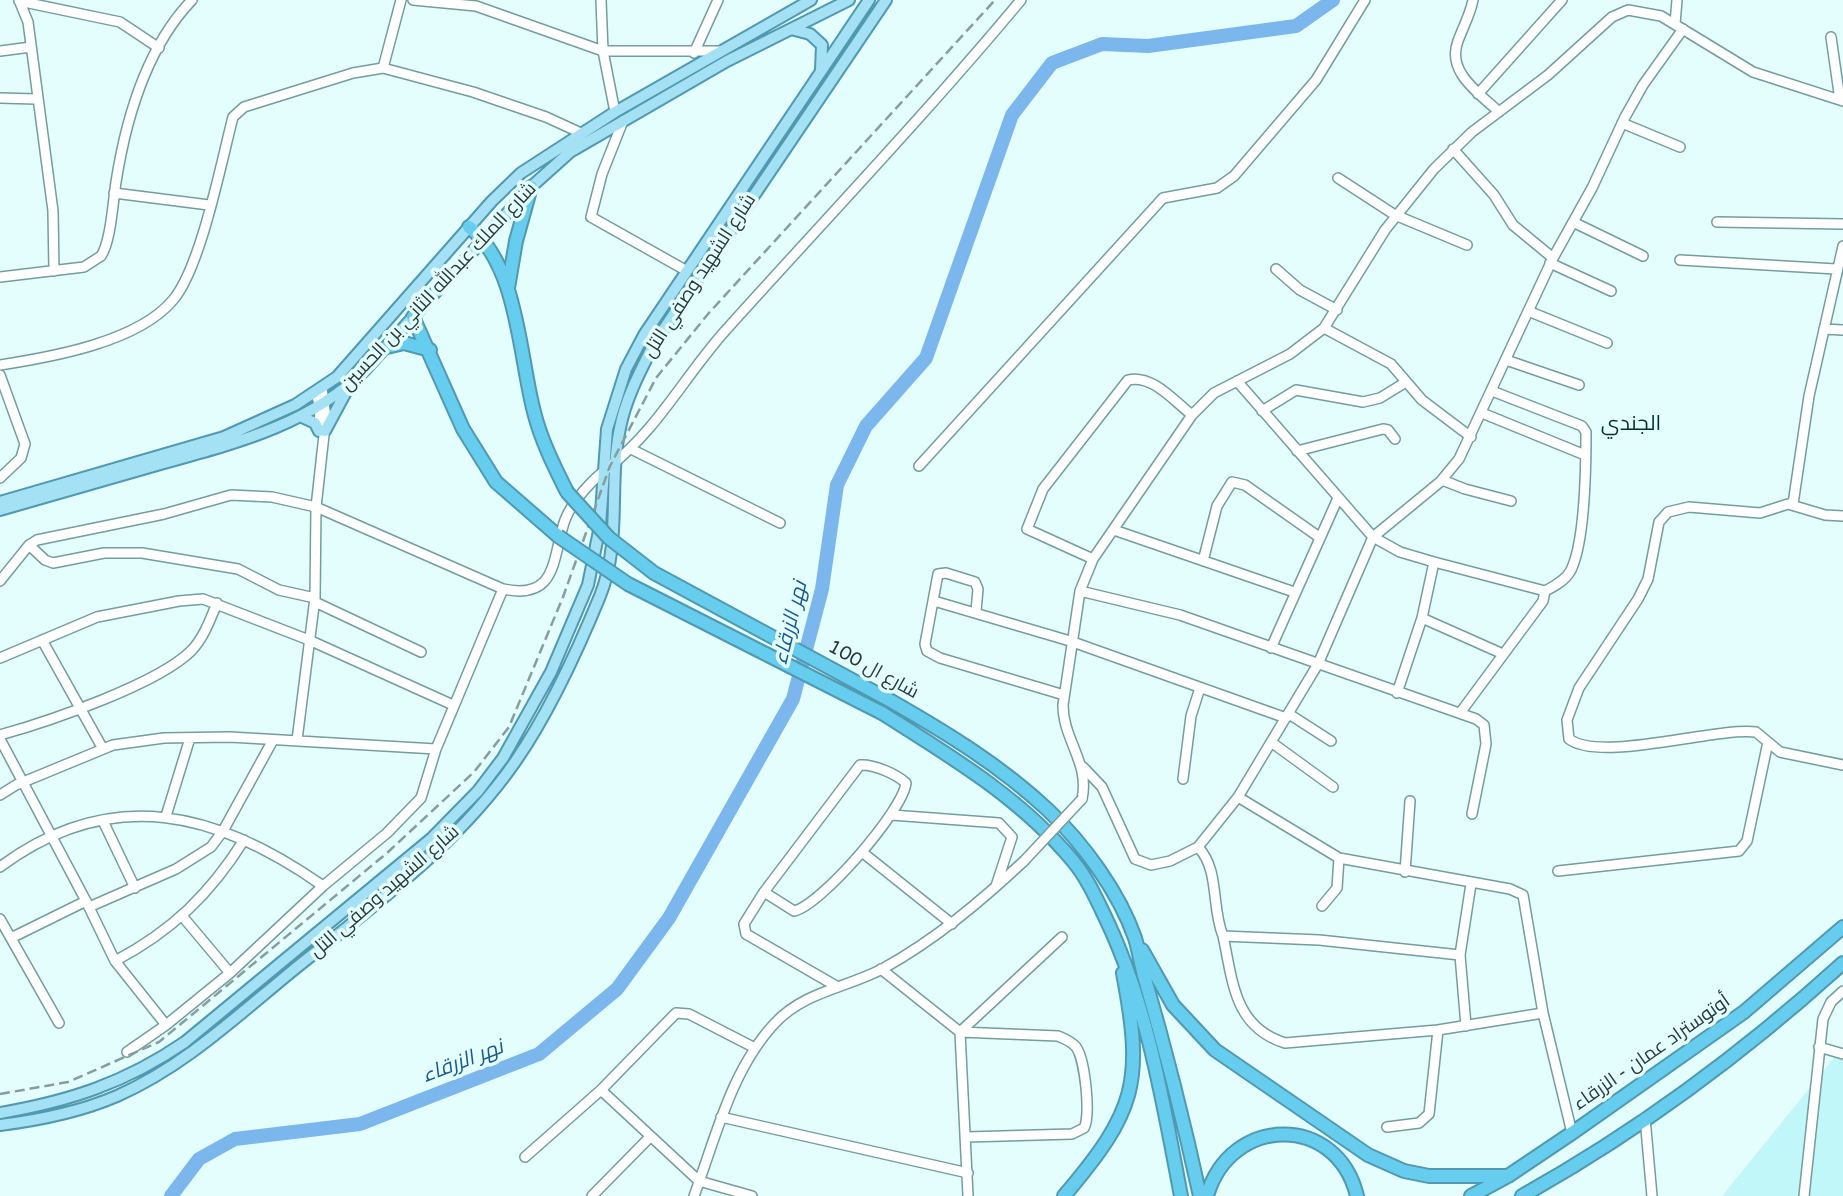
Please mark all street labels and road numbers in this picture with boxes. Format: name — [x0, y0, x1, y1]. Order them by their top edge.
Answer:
street label: شارع الملك عبدالله الثاني بن الحسين — [336, 178, 542, 396]
street label: شارع الشهيد وصفي التل — [639, 190, 761, 362]
street label: شارع ال 100 — [824, 636, 922, 704]
street label: شارع الشهيد وصفي التل — [306, 821, 464, 963]
street label: أوتوستراد عمان - الزرقاء — [1569, 990, 1735, 1116]

